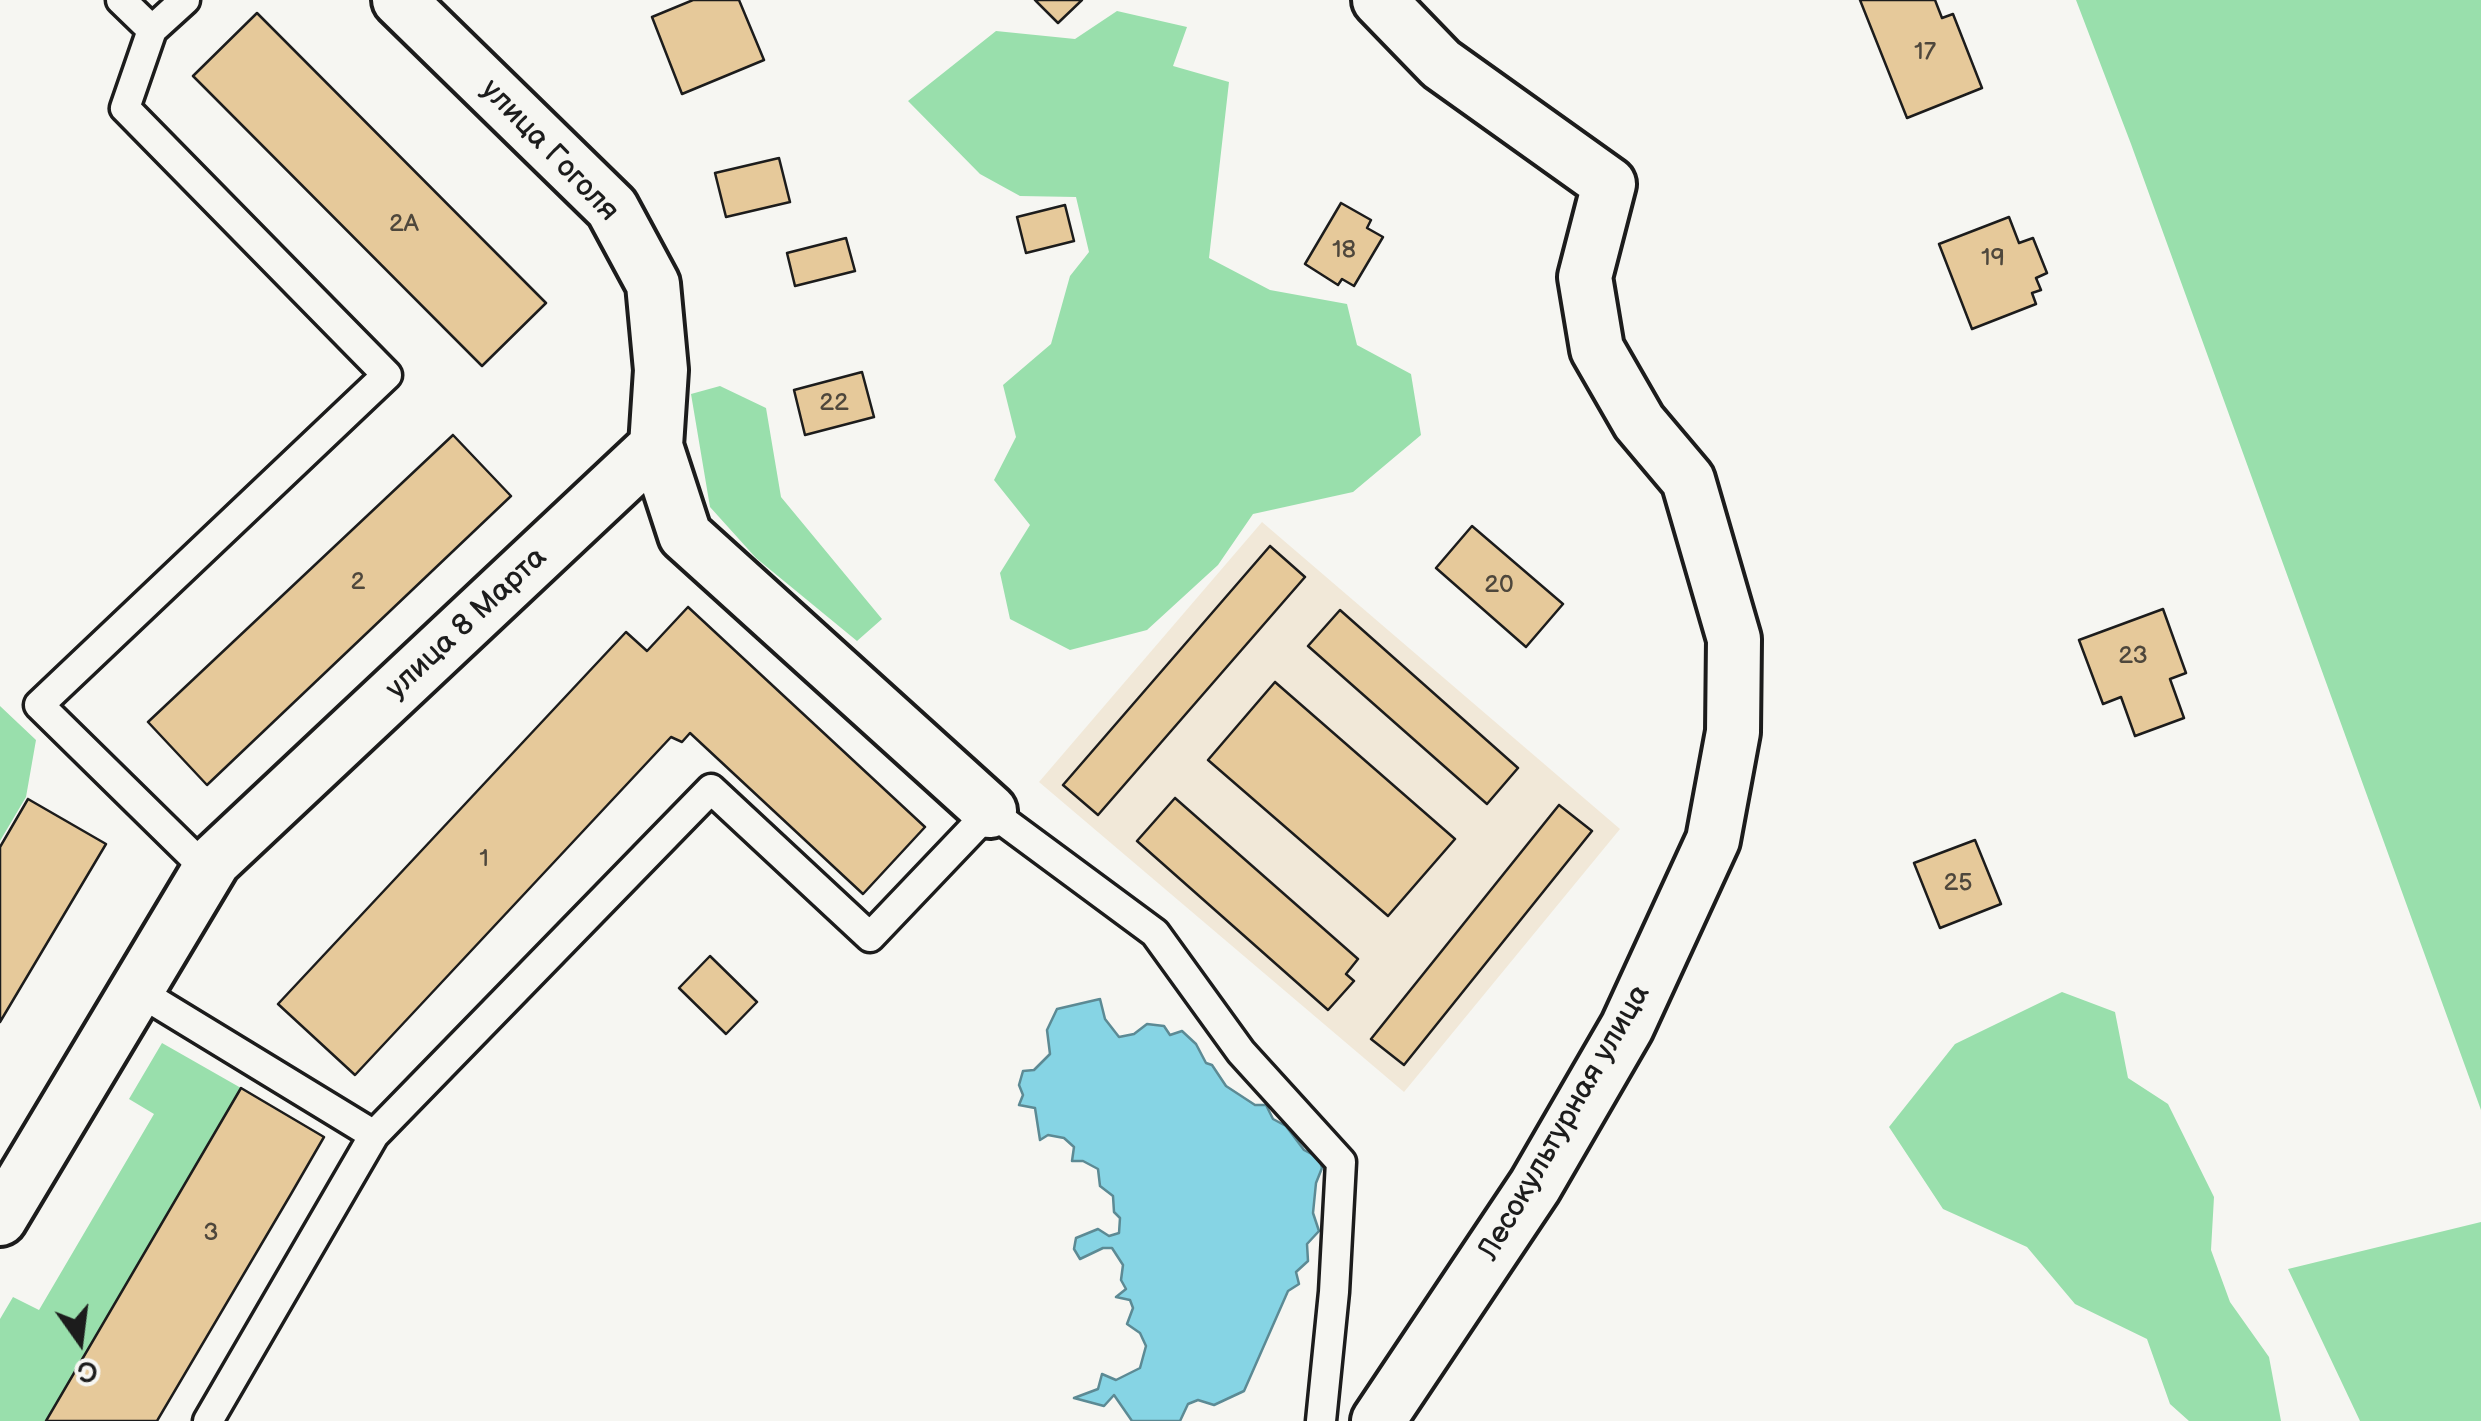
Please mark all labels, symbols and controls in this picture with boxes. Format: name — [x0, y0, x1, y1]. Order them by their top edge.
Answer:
house number: 17 — [1914, 38, 1936, 68]
street label: улица Гоголя — [472, 73, 626, 229]
house number: 2А — [389, 210, 419, 240]
house number: 18 — [1332, 236, 1356, 266]
house number: 19 — [1981, 244, 2005, 274]
house number: 22 — [819, 389, 849, 419]
street label: улица 8 Марта — [379, 540, 555, 708]
house number: 2 — [351, 568, 365, 598]
house number: 20 — [1484, 571, 1514, 601]
house number: 23 — [2118, 642, 2148, 672]
house number: 1 — [479, 845, 489, 875]
house number: 25 — [1943, 869, 1973, 899]
street label: Лесокультурная улица — [1471, 979, 1659, 1267]
house number: 3 — [203, 1219, 219, 1249]
north arrow — [30, 1291, 130, 1391]
text: С — [74, 1352, 101, 1389]

